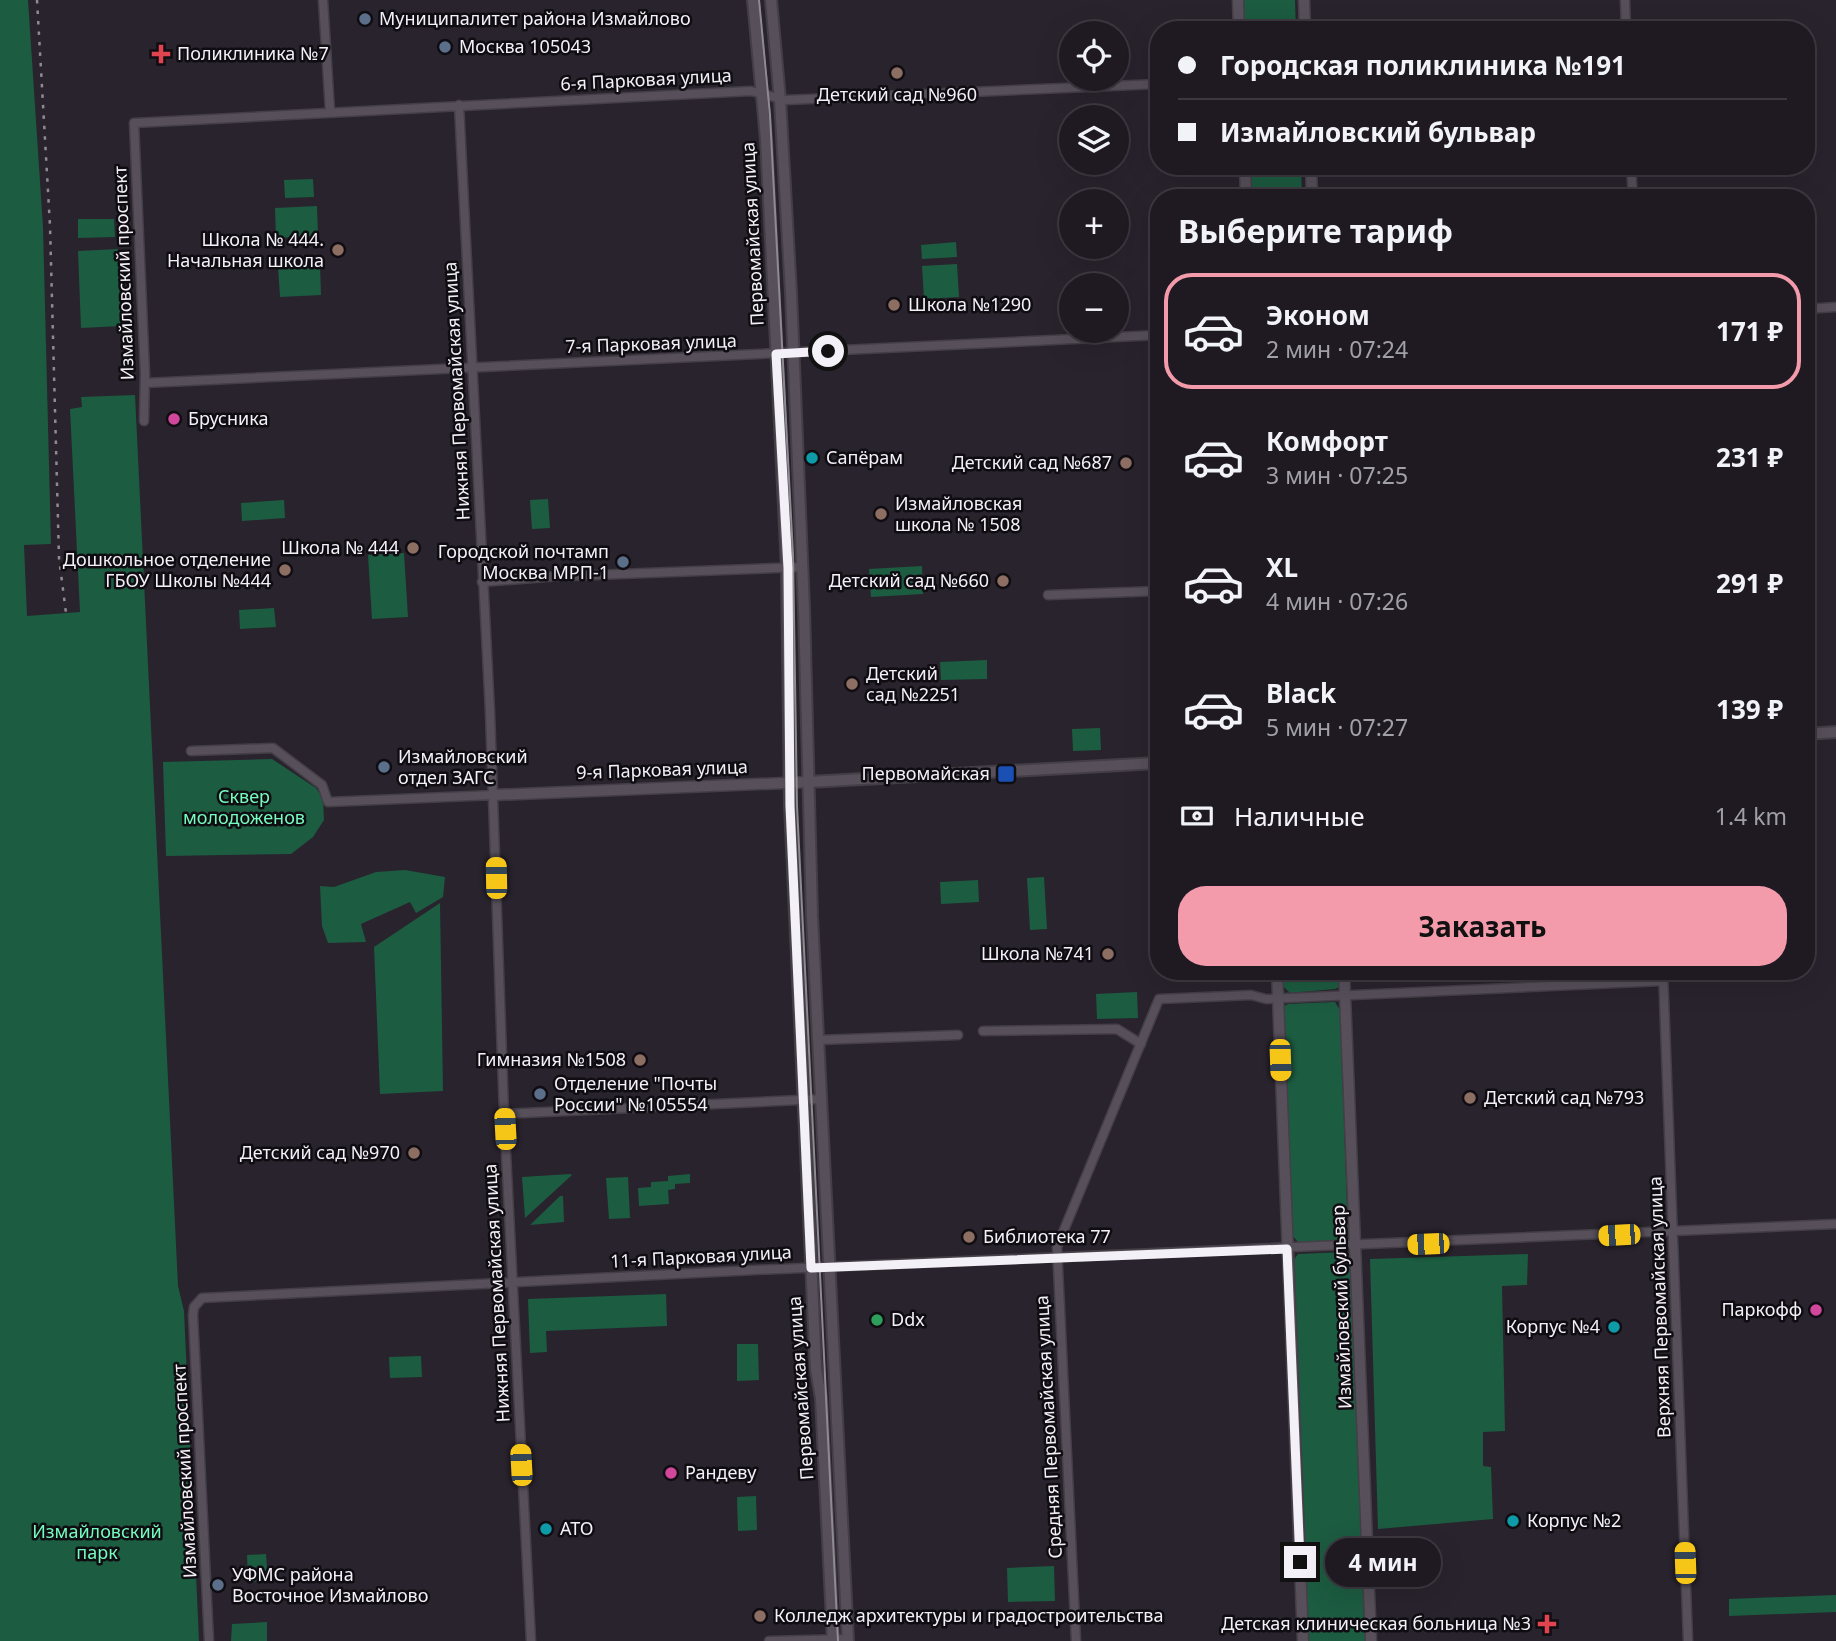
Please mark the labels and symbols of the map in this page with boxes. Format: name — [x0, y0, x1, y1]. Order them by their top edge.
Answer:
place label: Муниципалитет района Измайлово — [379, 6, 691, 30]
marker: Муниципалитет района Измайлово — [357, 11, 373, 27]
place label: Москва 105043 — [459, 34, 591, 58]
marker: Москва 105043 — [437, 39, 453, 55]
place label: Поликлиника №7 — [177, 41, 329, 65]
marker: Поликлиника №7 — [151, 44, 171, 64]
street label: 6-я Парковая улица — [560, 63, 732, 95]
marker: Детский сад №960 — [889, 65, 905, 81]
place label: Детский сад №960 — [817, 82, 977, 106]
street label: Первомайская улица — [735, 142, 769, 327]
street label: Измайловский проспект — [107, 165, 139, 381]
place label: Школа № 444. Начальная школа — [167, 227, 324, 272]
marker: Школа № 444. Начальная школа — [330, 242, 346, 258]
street label: Нижняя Первомайская улица — [437, 261, 475, 521]
place label: Школа №1290 — [908, 292, 1031, 316]
marker: Школа №1290 — [886, 297, 902, 313]
street label: 7-я Парковая улица — [565, 328, 737, 358]
route start — [812, 335, 844, 367]
place label: Брусника — [188, 406, 268, 430]
marker: Брусника — [166, 411, 182, 427]
place label: Сапёрам — [826, 445, 903, 469]
marker: Сапёрам — [804, 450, 820, 466]
place label: Детский сад №687 — [952, 450, 1112, 474]
marker: Детский сад №687 — [1118, 455, 1134, 471]
place label: Измайловская школа № 1508 — [895, 491, 1022, 536]
marker: Измайловская школа № 1508 — [873, 506, 889, 522]
place label: Школа № 444 — [281, 535, 399, 559]
place label: Городской почтамп Москва МРП-1 — [438, 539, 609, 584]
marker: Школа № 444 — [405, 540, 421, 556]
place label: Дошкольное отделение ГБОУ Школы №444 — [63, 547, 271, 592]
marker: Городской почтамп Москва МРП-1 — [615, 554, 631, 570]
marker: Дошкольное отделение ГБОУ Школы №444 — [277, 562, 293, 578]
place label: Детский сад №660 — [829, 568, 989, 592]
marker: Детский сад №660 — [995, 573, 1011, 589]
place label: Детский сад №2251 — [866, 661, 960, 706]
marker: Детский сад №2251 — [844, 676, 860, 692]
place label: Измайловский отдел ЗАГС — [398, 744, 528, 789]
street label: 9-я Парковая улица — [576, 754, 748, 784]
marker: Измайловский отдел ЗАГС — [376, 759, 392, 775]
place label: Первомайская — [862, 761, 990, 785]
marker: Первомайская — [996, 764, 1016, 784]
park label: Сквер молодоженов — [183, 784, 305, 829]
car — [486, 857, 507, 899]
place label: Школа №741 — [981, 941, 1094, 965]
marker: Школа №741 — [1100, 946, 1116, 962]
car — [1269, 1039, 1292, 1081]
place label: Гимназия №1508 — [477, 1047, 626, 1071]
marker: Гимназия №1508 — [632, 1052, 648, 1068]
place label: Отделение "Почты России" №105554 — [554, 1071, 717, 1116]
place label: Детский сад №793 — [1484, 1085, 1644, 1109]
marker: Отделение "Почты России" №105554 — [532, 1086, 548, 1102]
marker: Детский сад №793 — [1462, 1090, 1478, 1106]
car — [494, 1107, 517, 1151]
place label: Детский сад №970 — [240, 1140, 400, 1164]
marker: Детский сад №970 — [406, 1145, 422, 1161]
street label: Нижняя Первомайская улица — [477, 1163, 515, 1423]
street label: Верхняя Первомайская улица — [1642, 1176, 1676, 1438]
street label: Измайловский бульвар — [1325, 1205, 1357, 1410]
car — [1598, 1223, 1641, 1247]
place label: Библиотека 77 — [983, 1224, 1111, 1248]
marker: Библиотека 77 — [961, 1229, 977, 1245]
car — [1407, 1233, 1450, 1255]
street label: 11-я Парковая улица — [610, 1239, 792, 1273]
street label: Первомайская улица — [782, 1295, 818, 1481]
street label: Средняя Первомайская улица — [1029, 1295, 1067, 1559]
place label: Паркофф — [1721, 1297, 1802, 1321]
marker: Паркофф — [1808, 1302, 1824, 1318]
place label: Ddx — [891, 1307, 925, 1331]
marker: Ddx — [869, 1312, 885, 1328]
place label: Корпус №4 — [1506, 1314, 1600, 1338]
marker: Корпус №4 — [1606, 1319, 1622, 1335]
street label: Измайловский проспект — [166, 1363, 202, 1579]
car — [510, 1443, 533, 1487]
place label: Рандеву — [685, 1460, 757, 1484]
marker: Рандеву — [663, 1465, 679, 1481]
place label: Корпус №2 — [1527, 1508, 1621, 1532]
marker: Корпус №2 — [1505, 1513, 1521, 1529]
place label: АТО — [560, 1516, 594, 1540]
park label: Измайловский парк — [32, 1519, 162, 1564]
marker: АТО — [538, 1521, 554, 1537]
callout: 4 мин — [1324, 1538, 1440, 1586]
car — [1674, 1542, 1697, 1584]
route end — [1284, 1546, 1316, 1578]
place label: УФМС района Восточное Измайлово — [232, 1562, 428, 1607]
marker: УФМС района Восточное Измайлово — [210, 1577, 226, 1593]
place label: Колледж архитектуры и градостроительства — [774, 1603, 1163, 1627]
marker: Колледж архитектуры и градостроительства — [752, 1608, 768, 1624]
place label: Детская клиническая больница №3 — [1221, 1611, 1531, 1635]
marker: Детская клиническая больница №3 — [1537, 1614, 1557, 1634]

